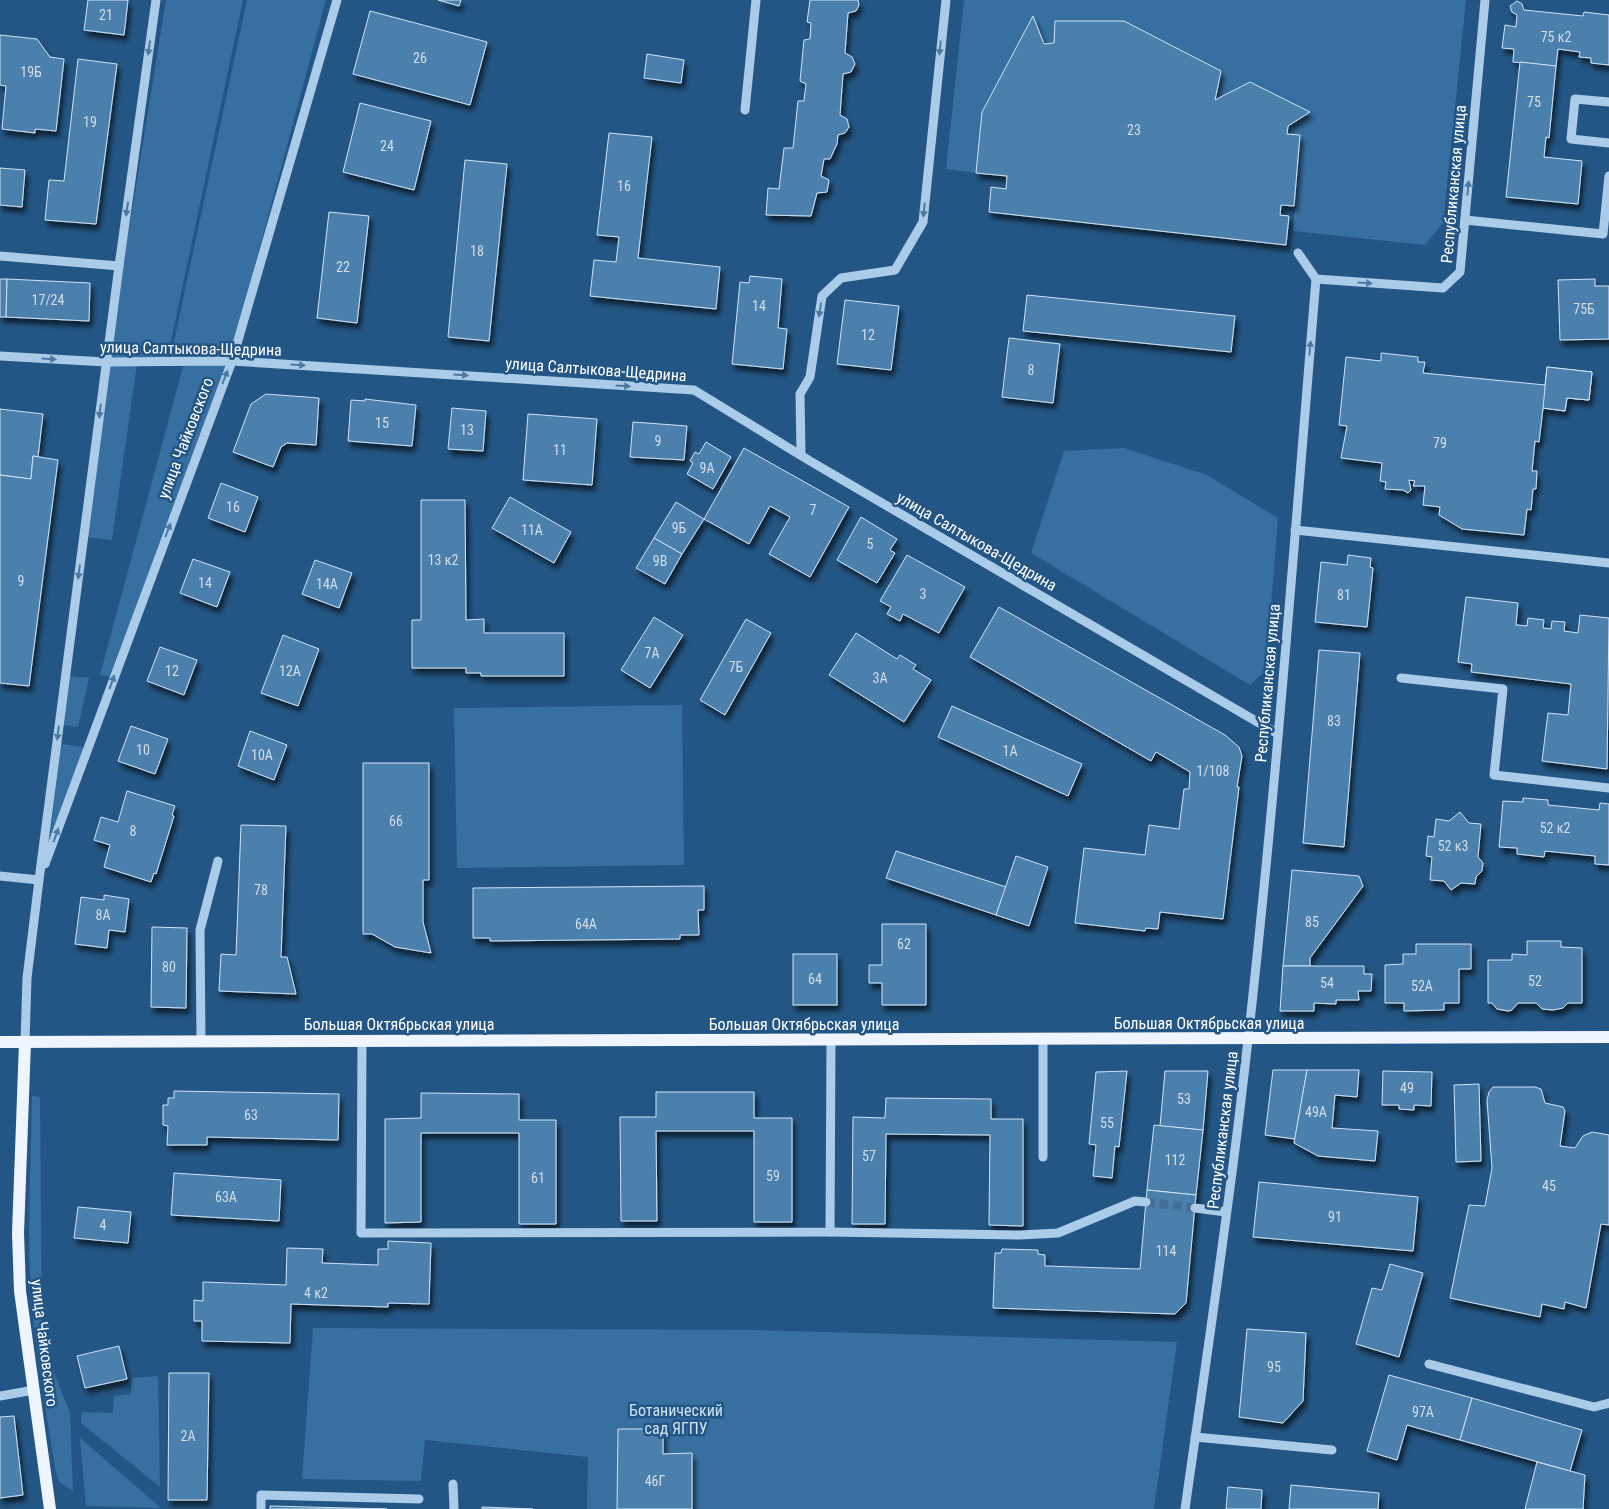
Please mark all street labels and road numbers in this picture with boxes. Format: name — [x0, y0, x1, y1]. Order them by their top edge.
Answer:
street label: Республиканская улица — [1437, 104, 1470, 264]
street label: улица Салтыкова-Щедрина — [100, 337, 282, 360]
street label: улица Салтыкова-Щедрина — [505, 354, 687, 385]
street label: улица Чайковского — [154, 375, 217, 501]
street label: улица Салтыкова-Щедрина — [893, 488, 1060, 595]
street label: Республиканская улица — [1251, 603, 1284, 763]
street label: Большая Октябрьская улица — [1114, 1014, 1304, 1033]
street label: Большая Октябрьская улица — [304, 1015, 494, 1034]
street label: Большая Октябрьская улица — [709, 1015, 899, 1034]
street label: Республиканская улица — [1203, 1050, 1242, 1210]
street label: улица Чайковского — [27, 1278, 62, 1408]

